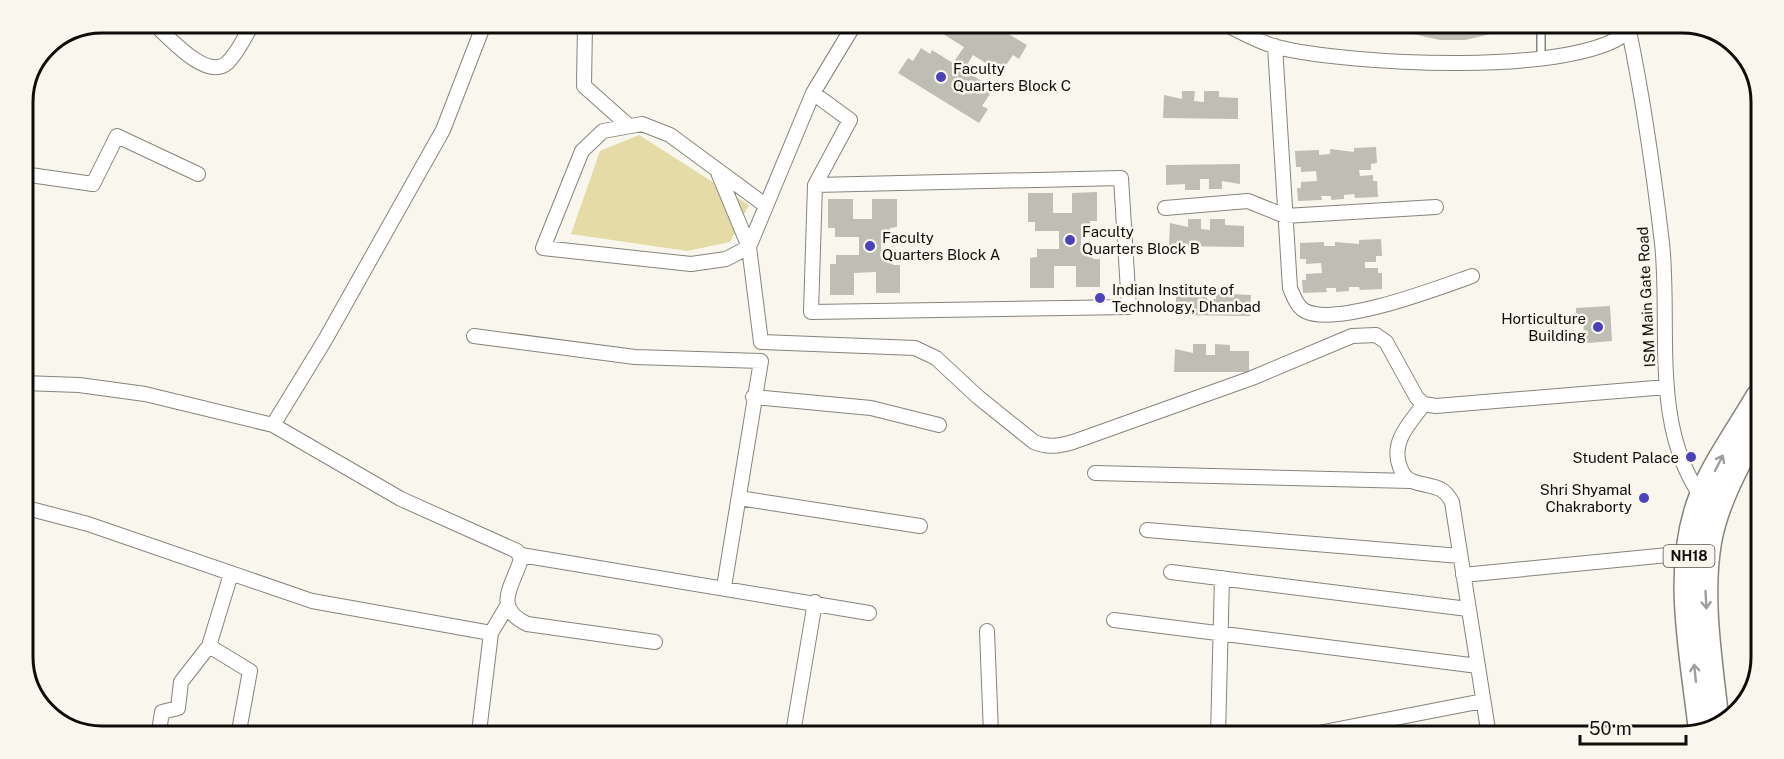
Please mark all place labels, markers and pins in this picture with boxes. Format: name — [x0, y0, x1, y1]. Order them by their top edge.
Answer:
place label: Faculty Quarters Block C — [953, 60, 1071, 94]
marker: Faculty Quarters Block C — [934, 70, 948, 84]
place label: Faculty Quarters Block B — [1082, 223, 1200, 257]
place label: Faculty Quarters Block A — [882, 229, 1001, 263]
marker: Faculty Quarters Block B — [1063, 233, 1077, 247]
marker: Faculty Quarters Block A — [863, 239, 877, 253]
place label: Indian Institute of Technology, Dhanbad — [1112, 281, 1261, 315]
marker: Indian Institute of Technology, Dhanbad — [1093, 291, 1107, 305]
place label: Horticulture Building — [1501, 310, 1586, 344]
marker: Horticulture Building — [1591, 320, 1605, 334]
place label: Student Palace — [1572, 449, 1679, 466]
marker: Student Palace — [1684, 450, 1698, 464]
place label: Shri Shyamal Chakraborty — [1540, 481, 1632, 515]
marker: Shri Shyamal Chakraborty — [1637, 491, 1651, 505]

